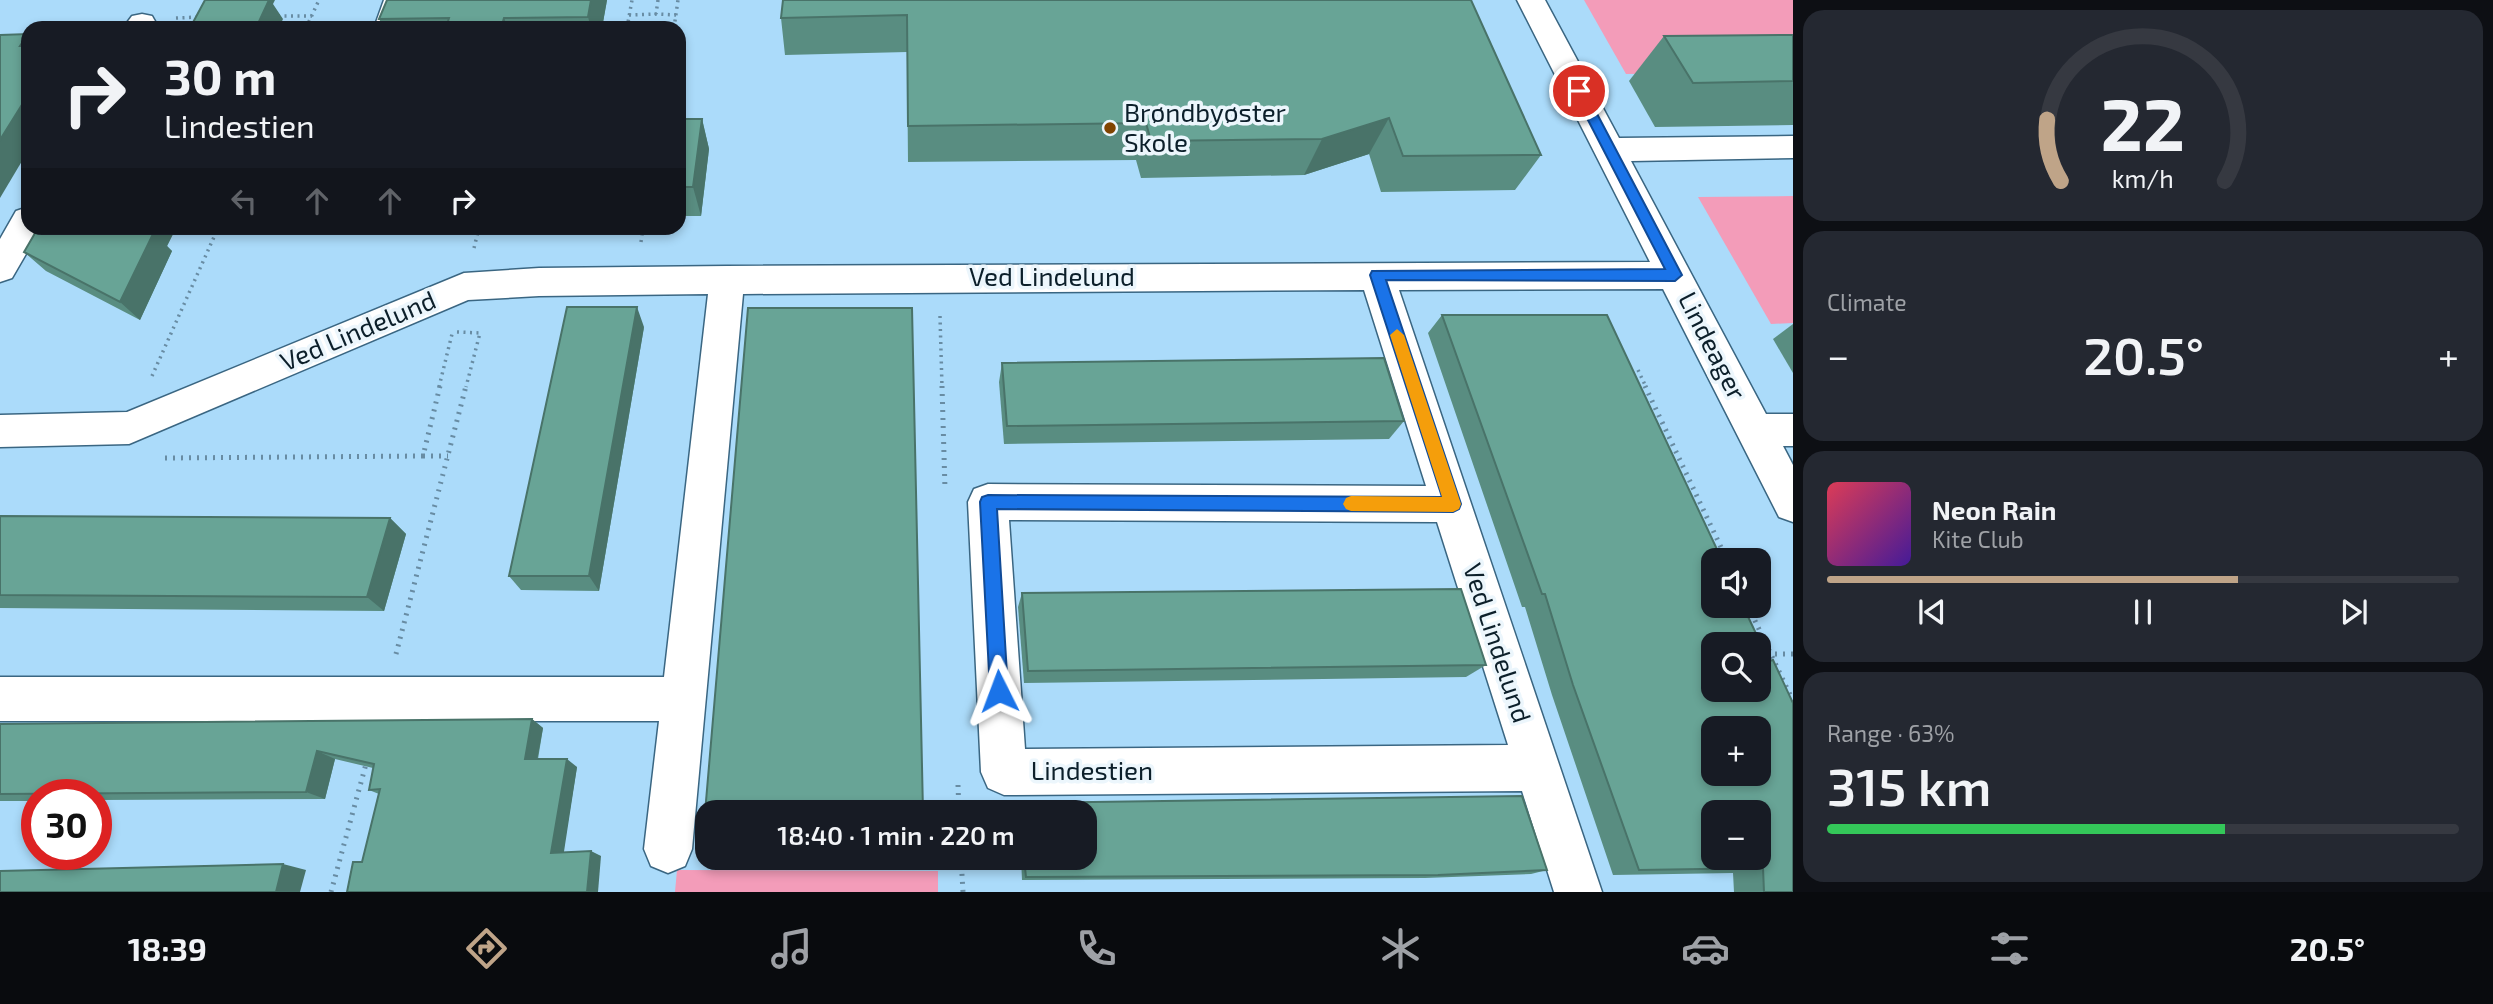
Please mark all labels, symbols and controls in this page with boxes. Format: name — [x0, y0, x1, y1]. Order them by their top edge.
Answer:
text: 30 m — [164, 46, 276, 105]
icon: right — [49, 49, 140, 140]
pin — [1549, 61, 1609, 121]
icon: arrive — [1560, 72, 1598, 110]
text: 22 — [2101, 79, 2185, 167]
place label: Brøndbyøster Skole — [1124, 96, 1286, 157]
text: Lindestien — [164, 106, 315, 144]
marker: Brøndbyøster Skole — [1102, 120, 1118, 136]
text: km/h — [2112, 163, 2174, 193]
icon: left — [225, 182, 263, 220]
icon: ahead — [298, 182, 336, 220]
icon: ahead — [371, 182, 409, 220]
icon: right — [444, 182, 482, 220]
street label: Ved Lindelund — [969, 260, 1135, 291]
street label: Ved Lindelund — [275, 283, 440, 376]
street label: Lindeager — [1673, 286, 1754, 404]
text: Climate — [1827, 288, 1907, 316]
text: 20.5° — [2083, 323, 2204, 385]
text: − — [1827, 332, 1849, 378]
text: + — [2438, 332, 2459, 378]
text: Neon Rain — [1932, 494, 2056, 525]
text: Kite Club — [1932, 525, 2024, 553]
map controls — [1701, 548, 1771, 870]
button: sound — [1701, 548, 1771, 618]
street label: Ved Lindelund — [1458, 559, 1539, 726]
icon: previous — [1913, 593, 1951, 631]
icon: pause — [2124, 593, 2162, 631]
icon: next — [2335, 593, 2373, 631]
button: search — [1701, 632, 1771, 702]
position arrow — [962, 654, 1036, 728]
button: + — [1701, 716, 1771, 786]
text: Range · 63% — [1827, 719, 1955, 747]
street label: Lindestien — [1031, 754, 1153, 785]
text: 315 km — [1827, 754, 1991, 816]
speed limit sign: 30 — [21, 779, 112, 870]
button: − — [1701, 800, 1771, 870]
text: 18:40 · 1 min · 220 m — [777, 819, 1015, 850]
icon: directions — [462, 924, 511, 973]
icon: music — [767, 924, 816, 973]
icon: phone — [1072, 924, 1121, 973]
icon: climate — [1376, 924, 1425, 973]
icon: car — [1681, 924, 1730, 973]
icon: filters — [1985, 924, 2034, 973]
text: 18:39 — [128, 929, 207, 967]
text: 20.5° — [2290, 929, 2365, 967]

